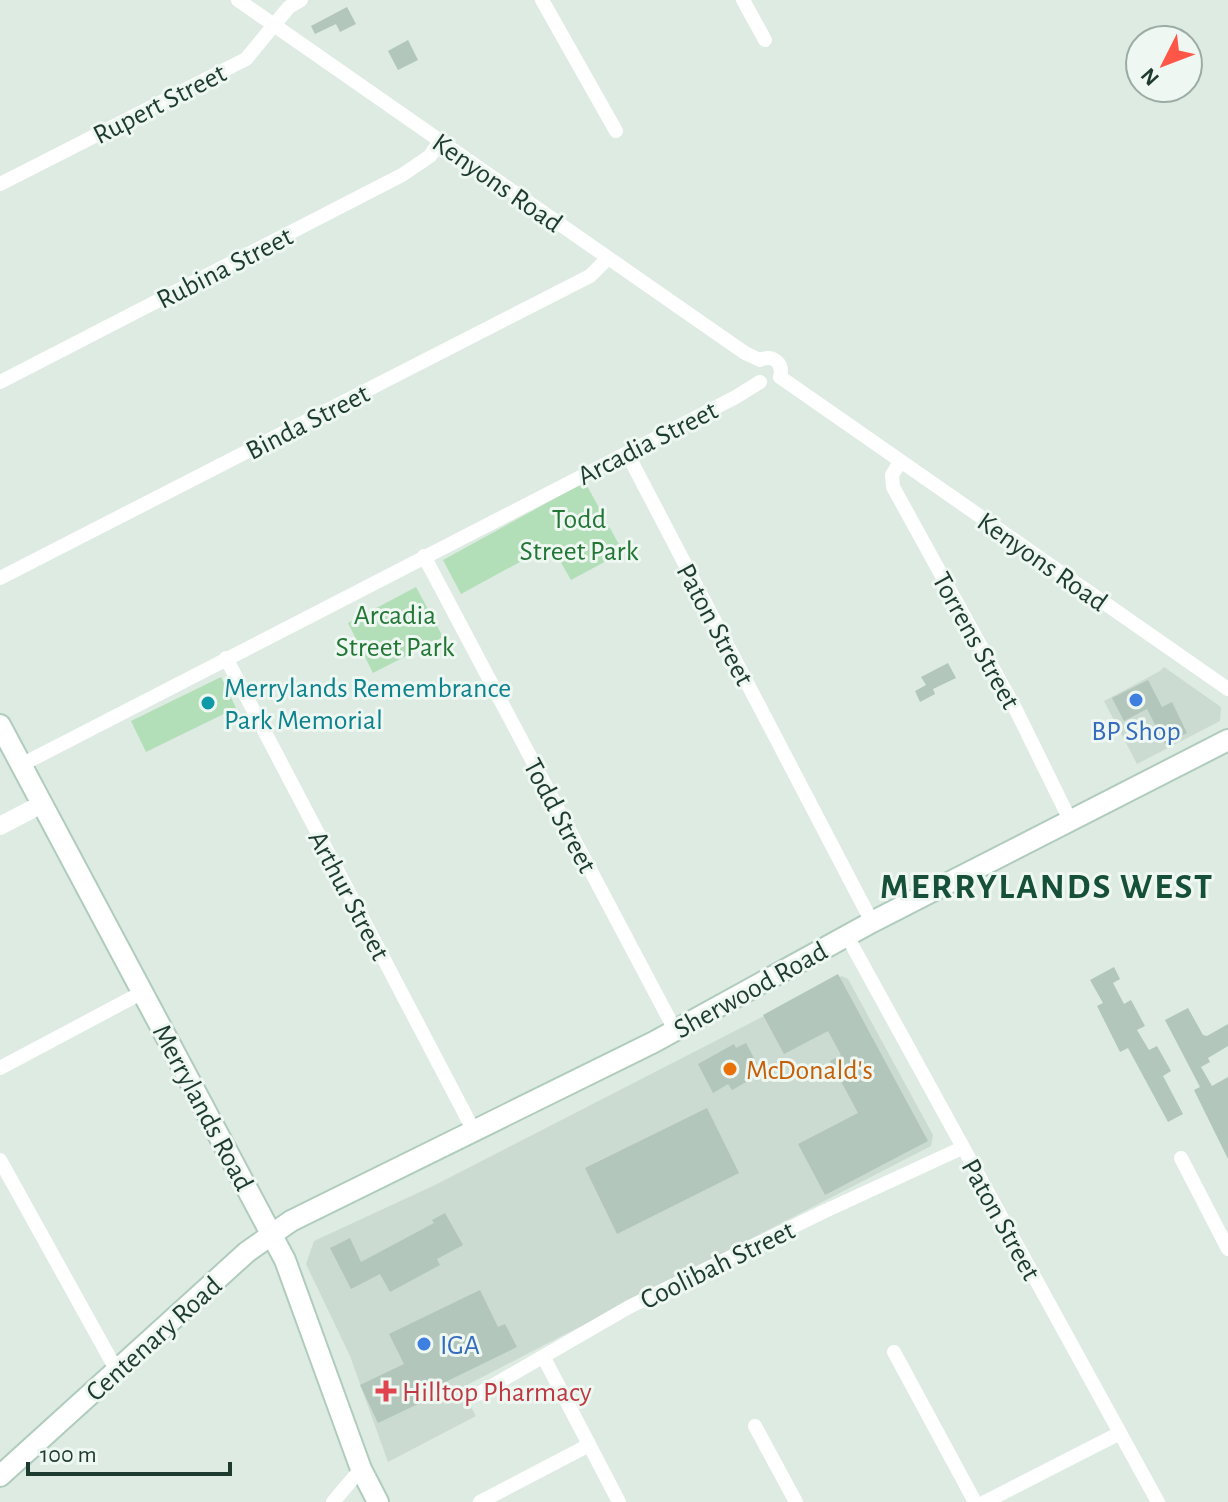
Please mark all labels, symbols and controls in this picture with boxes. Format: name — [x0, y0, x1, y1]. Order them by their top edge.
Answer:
north arrow — [1124, 24, 1204, 104]
street label: Rupert Street — [89, 59, 231, 150]
text: N — [1137, 64, 1163, 90]
street label: Kenyons Road — [427, 129, 567, 239]
street label: Rubina Street — [152, 223, 297, 315]
street label: Binda Street — [242, 380, 374, 466]
street label: Arcadia Street — [573, 397, 723, 491]
park label: Todd Street Park — [520, 506, 639, 566]
street label: Kenyons Road — [972, 508, 1112, 618]
street label: Paton Street — [670, 559, 758, 691]
street label: Torrens Street — [926, 568, 1024, 714]
park label: Arcadia Street Park — [336, 602, 455, 662]
place label: Merrylands Remembrance Park Memorial — [224, 675, 511, 735]
marker: BP Shop — [1127, 691, 1145, 709]
marker: Merrylands Remembrance Park Memorial — [199, 694, 217, 712]
place label: BP Shop — [1091, 718, 1181, 746]
street label: Todd Street — [517, 754, 601, 878]
street label: Arthur Street — [303, 827, 394, 965]
district label: MERRYLANDS WEST — [880, 869, 1214, 905]
street label: Sherwood Road — [670, 937, 832, 1044]
street label: Merrylands Road — [147, 1020, 258, 1196]
place label: McDonald's — [746, 1057, 873, 1085]
marker: McDonald's — [721, 1060, 739, 1078]
street label: Paton Street — [956, 1155, 1045, 1285]
street label: Coolibah Street — [636, 1216, 799, 1315]
street label: Centenary Road — [81, 1272, 227, 1407]
place label: IGA — [440, 1332, 480, 1360]
marker: IGA — [415, 1335, 433, 1353]
place label: Hilltop Pharmacy — [402, 1379, 592, 1407]
marker: Hilltop Pharmacy — [377, 1382, 395, 1400]
scale bar — [28, 1426, 230, 1476]
text: 100 m — [40, 1443, 97, 1467]

